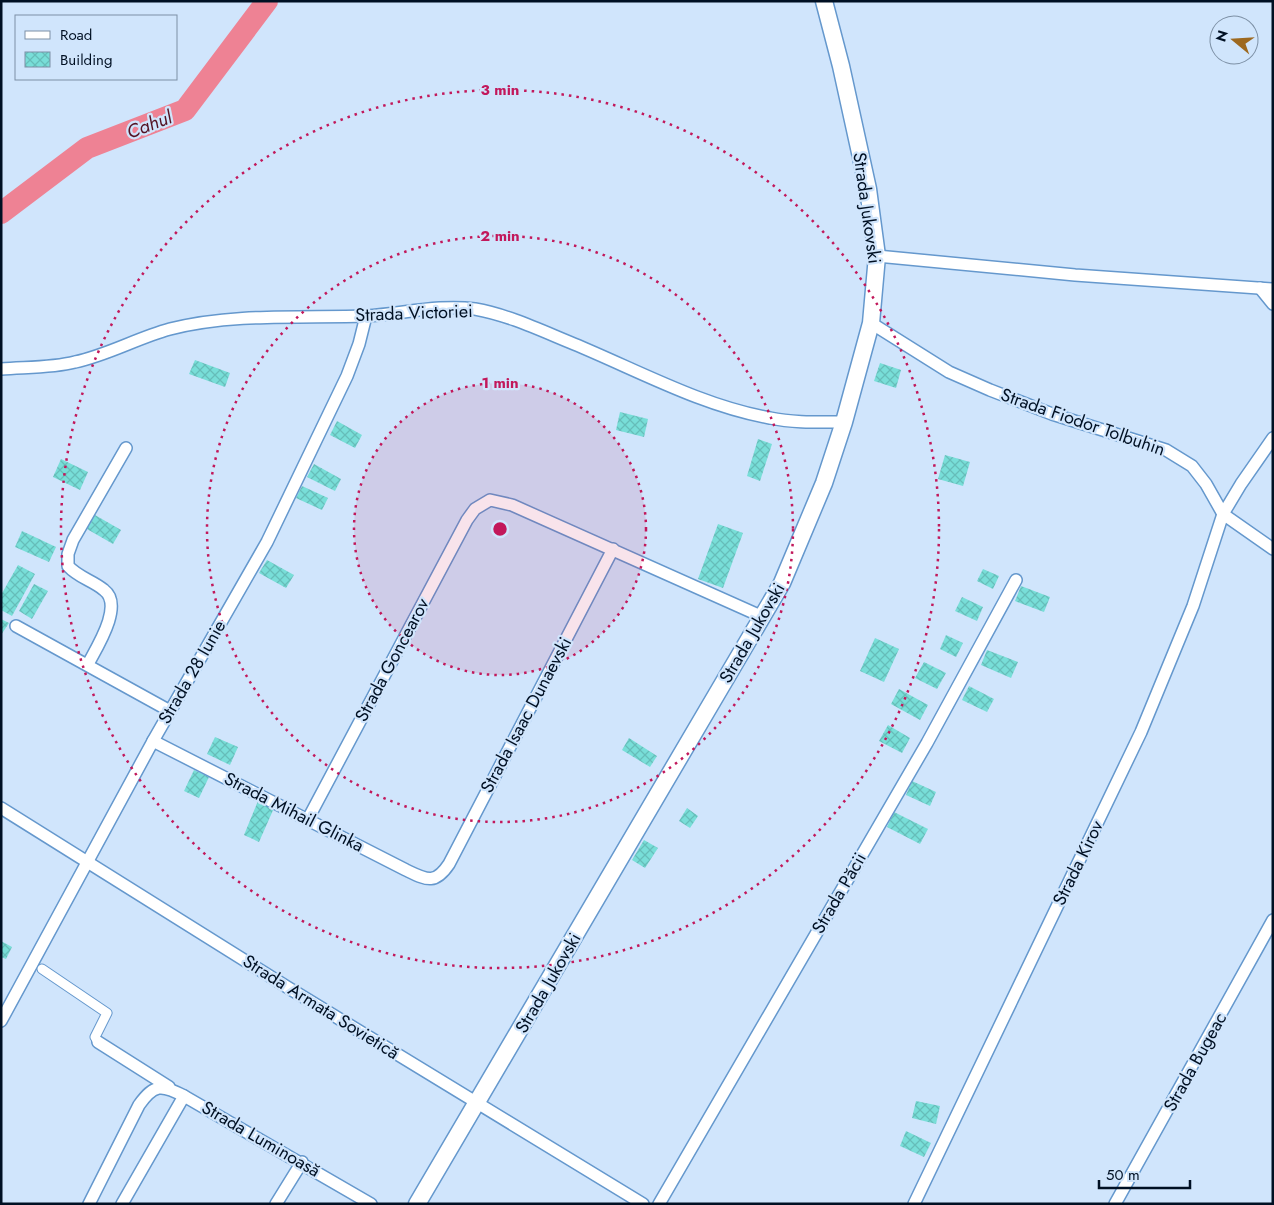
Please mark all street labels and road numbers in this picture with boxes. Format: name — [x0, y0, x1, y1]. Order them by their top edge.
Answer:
street label: Strada Jukovski — [846, 151, 888, 265]
street label: Strada Victoriei — [355, 298, 473, 328]
street label: Strada Fiodor Tolbuhin — [997, 382, 1169, 462]
street label: Strada Jukovski — [713, 578, 791, 688]
street label: Strada Goncearov — [348, 594, 436, 726]
street label: Strada 28 Iunie — [152, 615, 232, 729]
street label: Strada Isaac Dunaevski — [474, 633, 578, 797]
street label: Strada Mihail Glinka — [220, 766, 368, 858]
street label: Strada Kirov — [1046, 816, 1110, 910]
street label: Strada Păcii — [805, 848, 873, 938]
street label: Strada Jukovski — [509, 928, 587, 1038]
street label: Strada Armata Sovietică — [238, 948, 404, 1066]
street label: Strada Bugeac — [1157, 1008, 1233, 1116]
street label: Strada Luminoasă — [197, 1094, 325, 1184]

